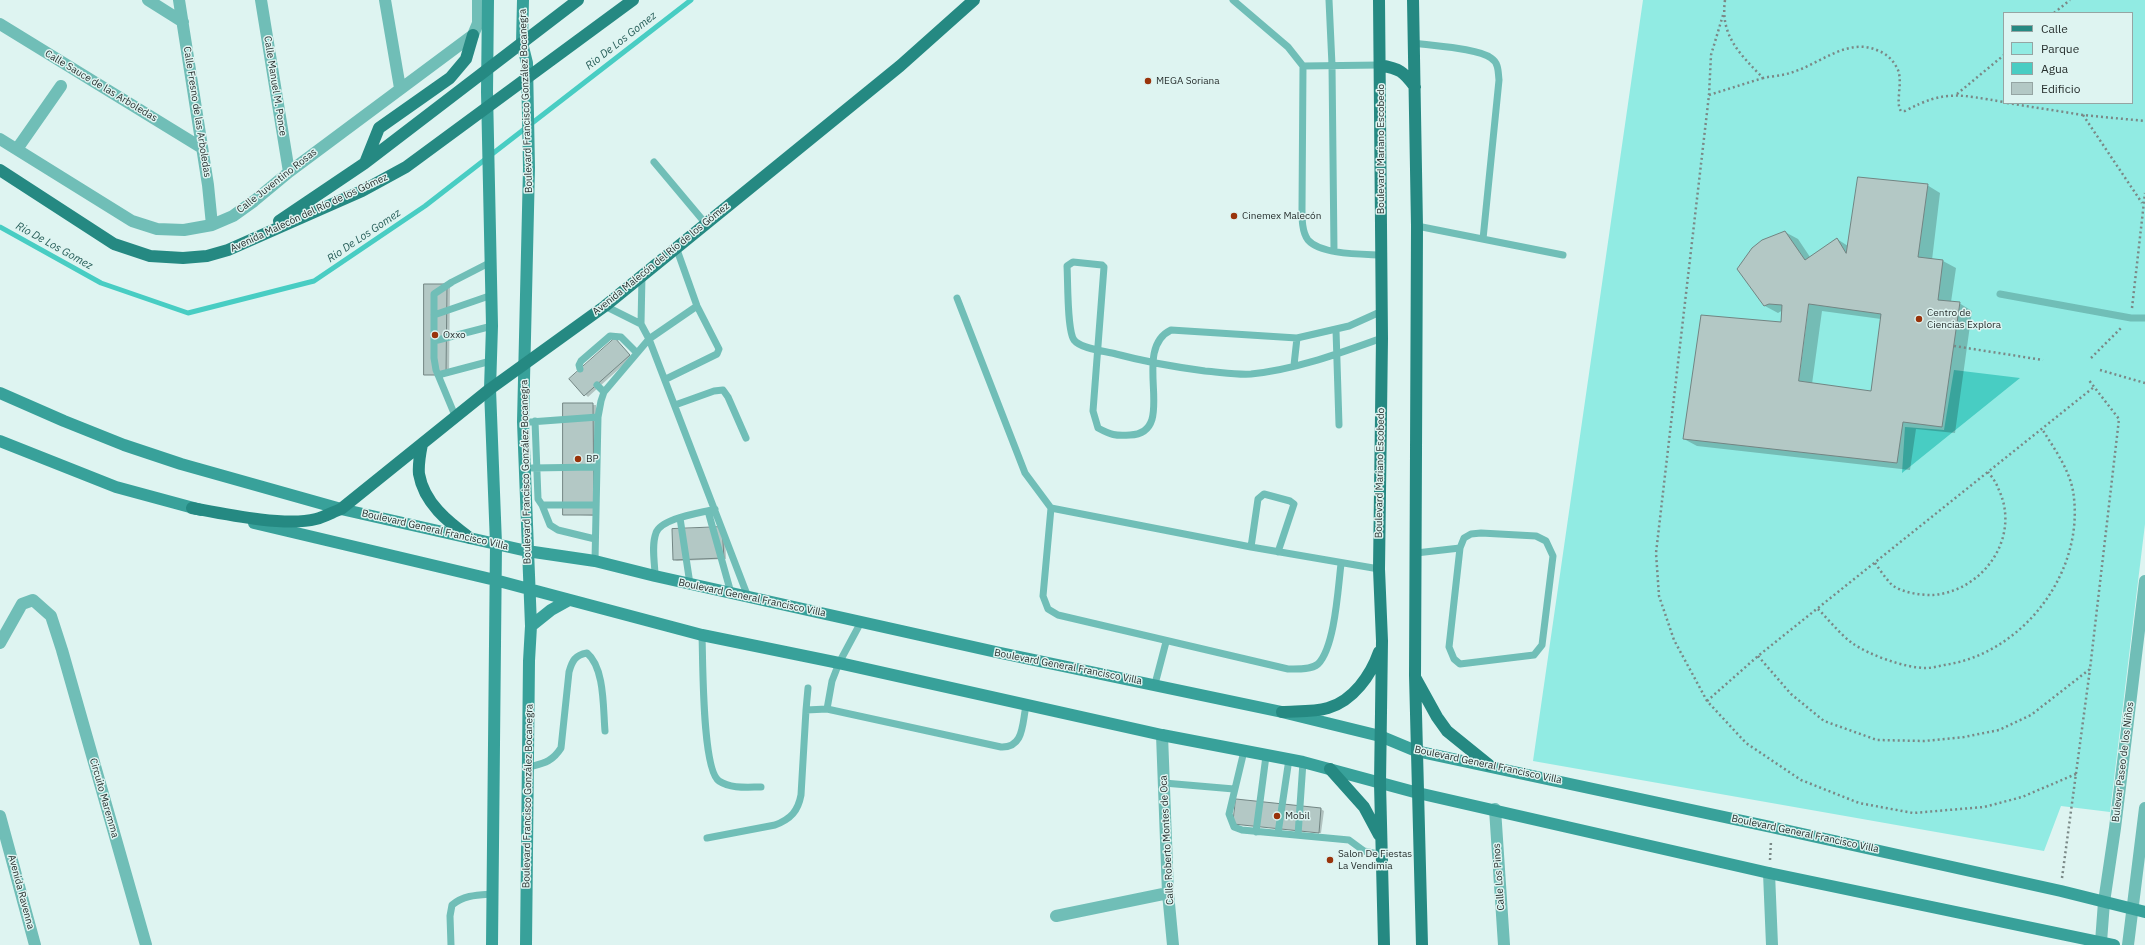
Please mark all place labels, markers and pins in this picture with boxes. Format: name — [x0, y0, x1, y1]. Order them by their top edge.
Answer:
place label: MEGA Soriana — [1156, 75, 1220, 87]
marker: MEGA Soriana — [1143, 76, 1153, 86]
place label: Cinemex Malecón — [1242, 210, 1321, 222]
marker: Cinemex Malecón — [1229, 211, 1239, 221]
place label: Centro de Ciencias Explora — [1927, 307, 2001, 330]
marker: Centro de Ciencias Explora — [1914, 314, 1924, 324]
place label: Oxxo — [443, 329, 466, 341]
marker: Oxxo — [430, 330, 440, 340]
place label: BP — [586, 453, 599, 465]
marker: BP — [573, 454, 583, 464]
place label: Mobil — [1285, 810, 1310, 822]
marker: Mobil — [1272, 811, 1282, 821]
place label: Salon De Fiestas La Vendimia — [1338, 848, 1412, 872]
marker: Salon De Fiestas La Vendimia — [1325, 855, 1335, 865]

